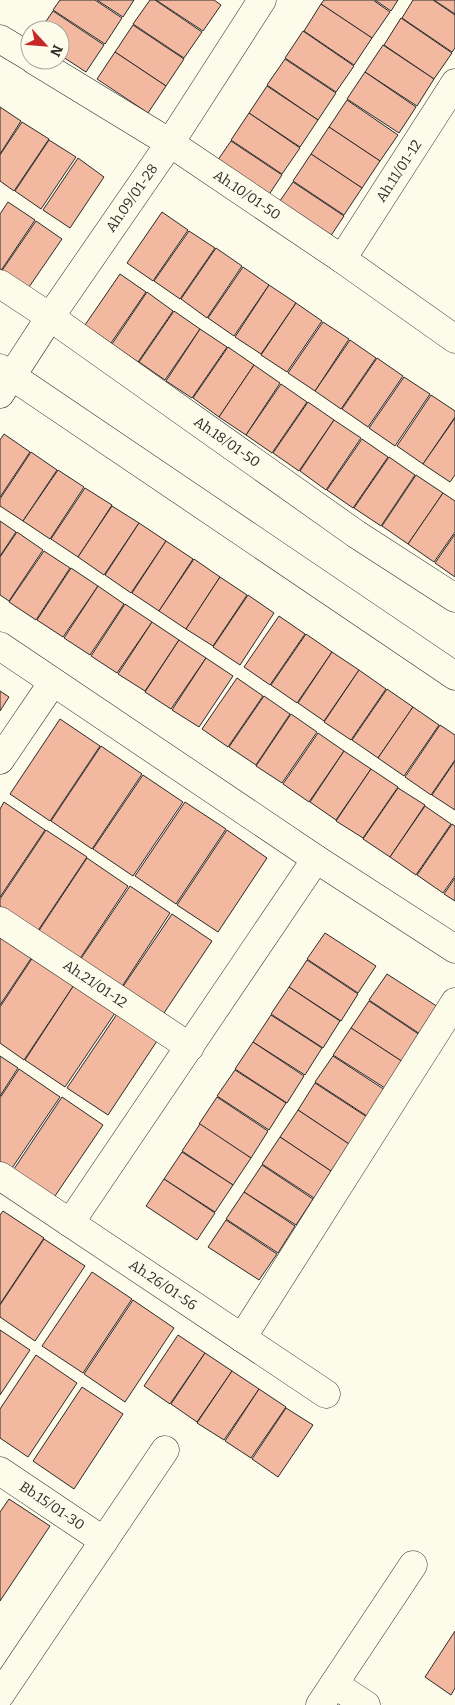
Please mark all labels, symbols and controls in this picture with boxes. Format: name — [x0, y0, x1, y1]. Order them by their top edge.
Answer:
north arrow — [20, 20, 70, 70]
text: N — [46, 42, 66, 59]
street label: Ah.11/01-12 — [373, 137, 425, 205]
street label: Ah.09/01-28 — [102, 161, 162, 235]
street label: Ah.10/01-50 — [210, 166, 284, 224]
street label: Ah.18/01-50 — [191, 413, 263, 471]
street label: Ah.21/01-12 — [60, 957, 130, 1011]
street label: Ah.26/01-56 — [126, 1256, 200, 1314]
street label: Bb.15/01-30 — [16, 1478, 88, 1534]

